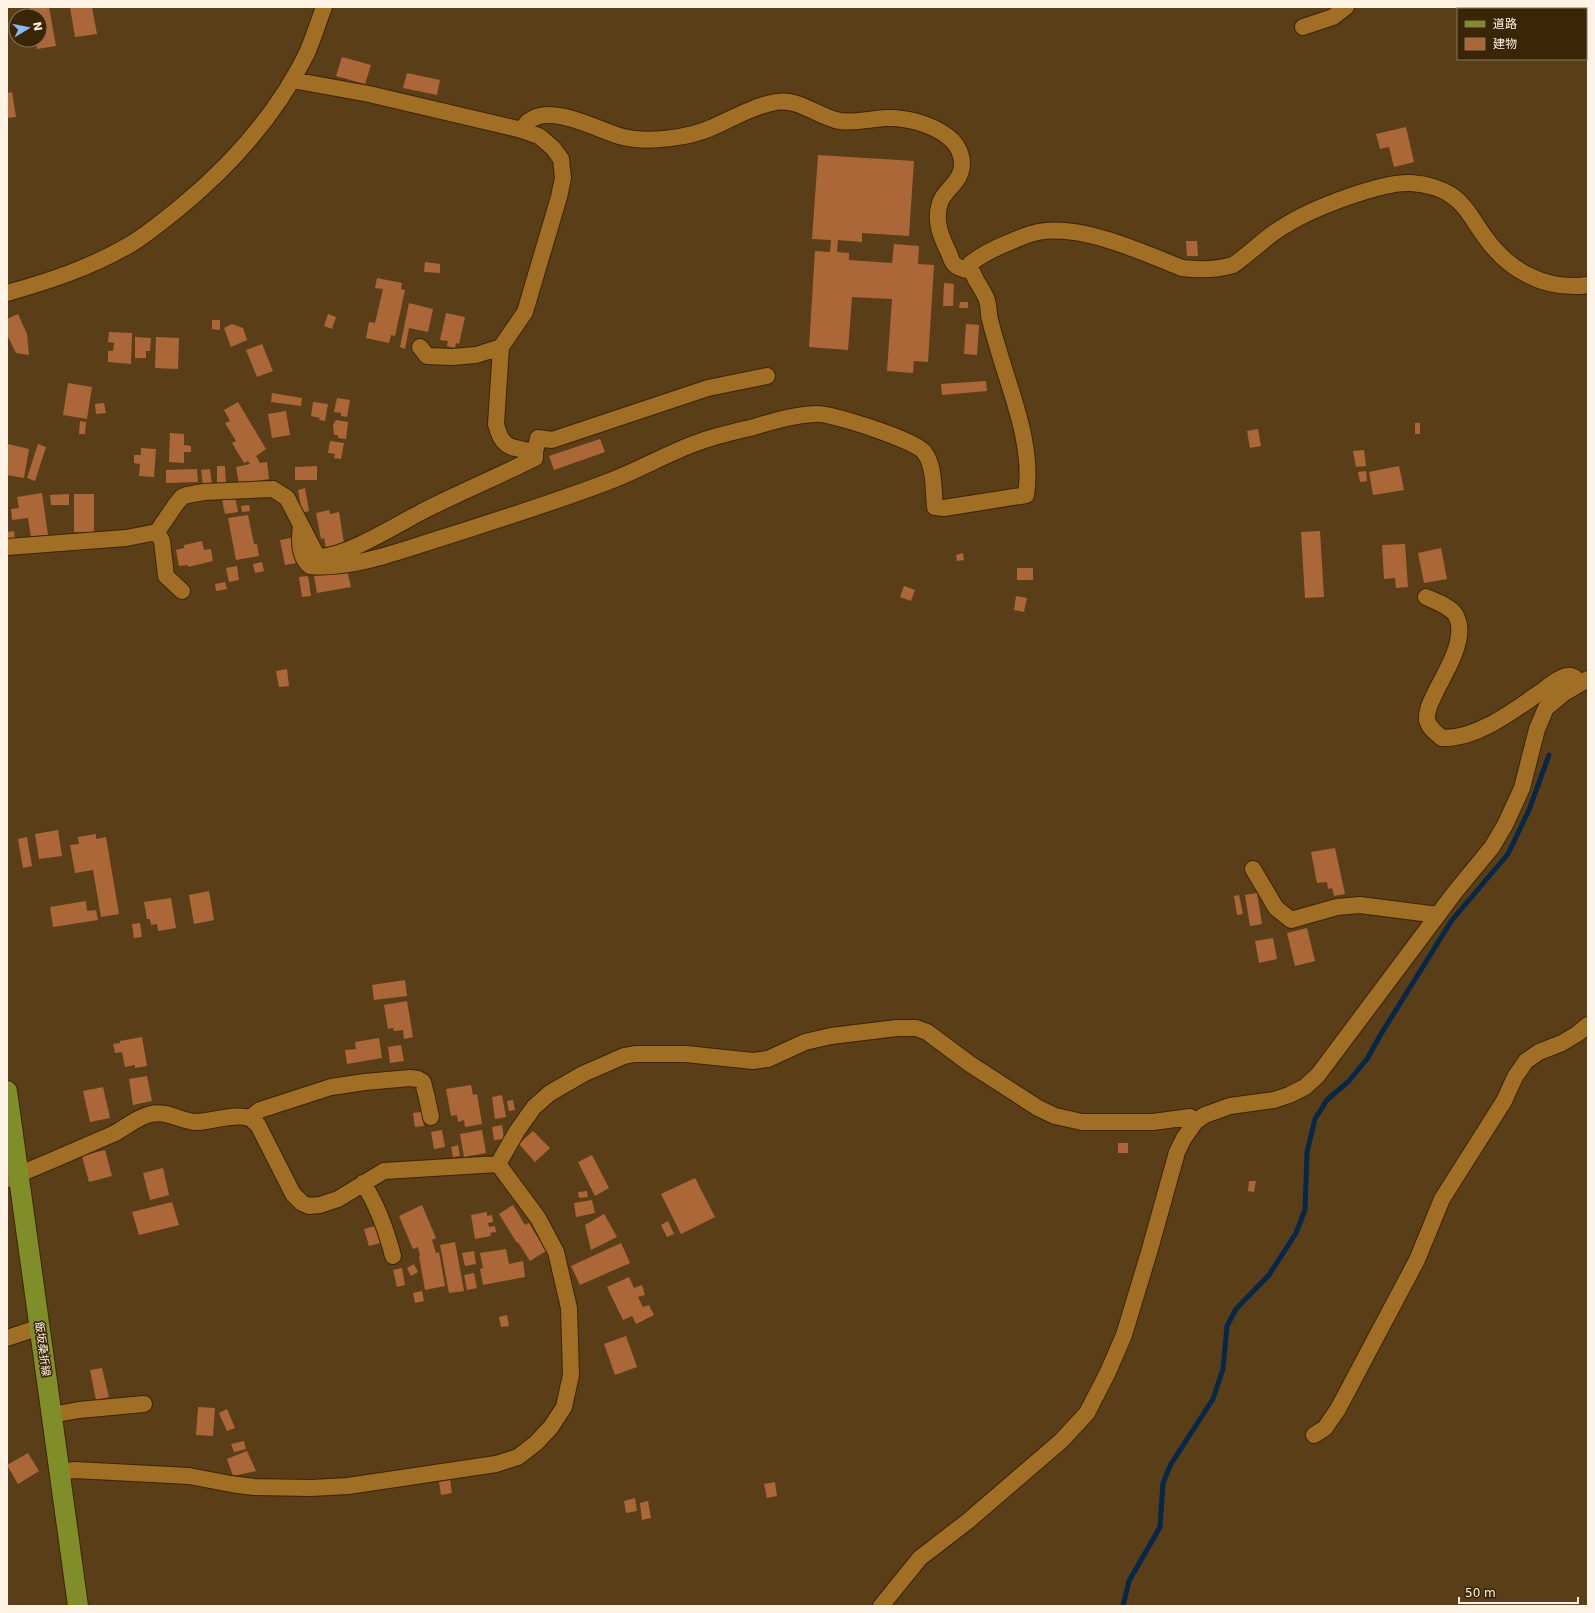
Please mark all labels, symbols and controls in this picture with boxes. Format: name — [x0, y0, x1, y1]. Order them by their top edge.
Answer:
north arrow — [8, 8, 48, 48]
legend — [1457, 8, 1587, 60]
text: 道路 — [1493, 17, 1517, 31]
text: N — [30, 21, 45, 32]
text: 建物 — [1493, 37, 1517, 51]
street label: 飯坂桑折線 — [32, 1321, 53, 1377]
scale bar — [1459, 1579, 1578, 1605]
text: 50 m — [1465, 1586, 1496, 1600]

